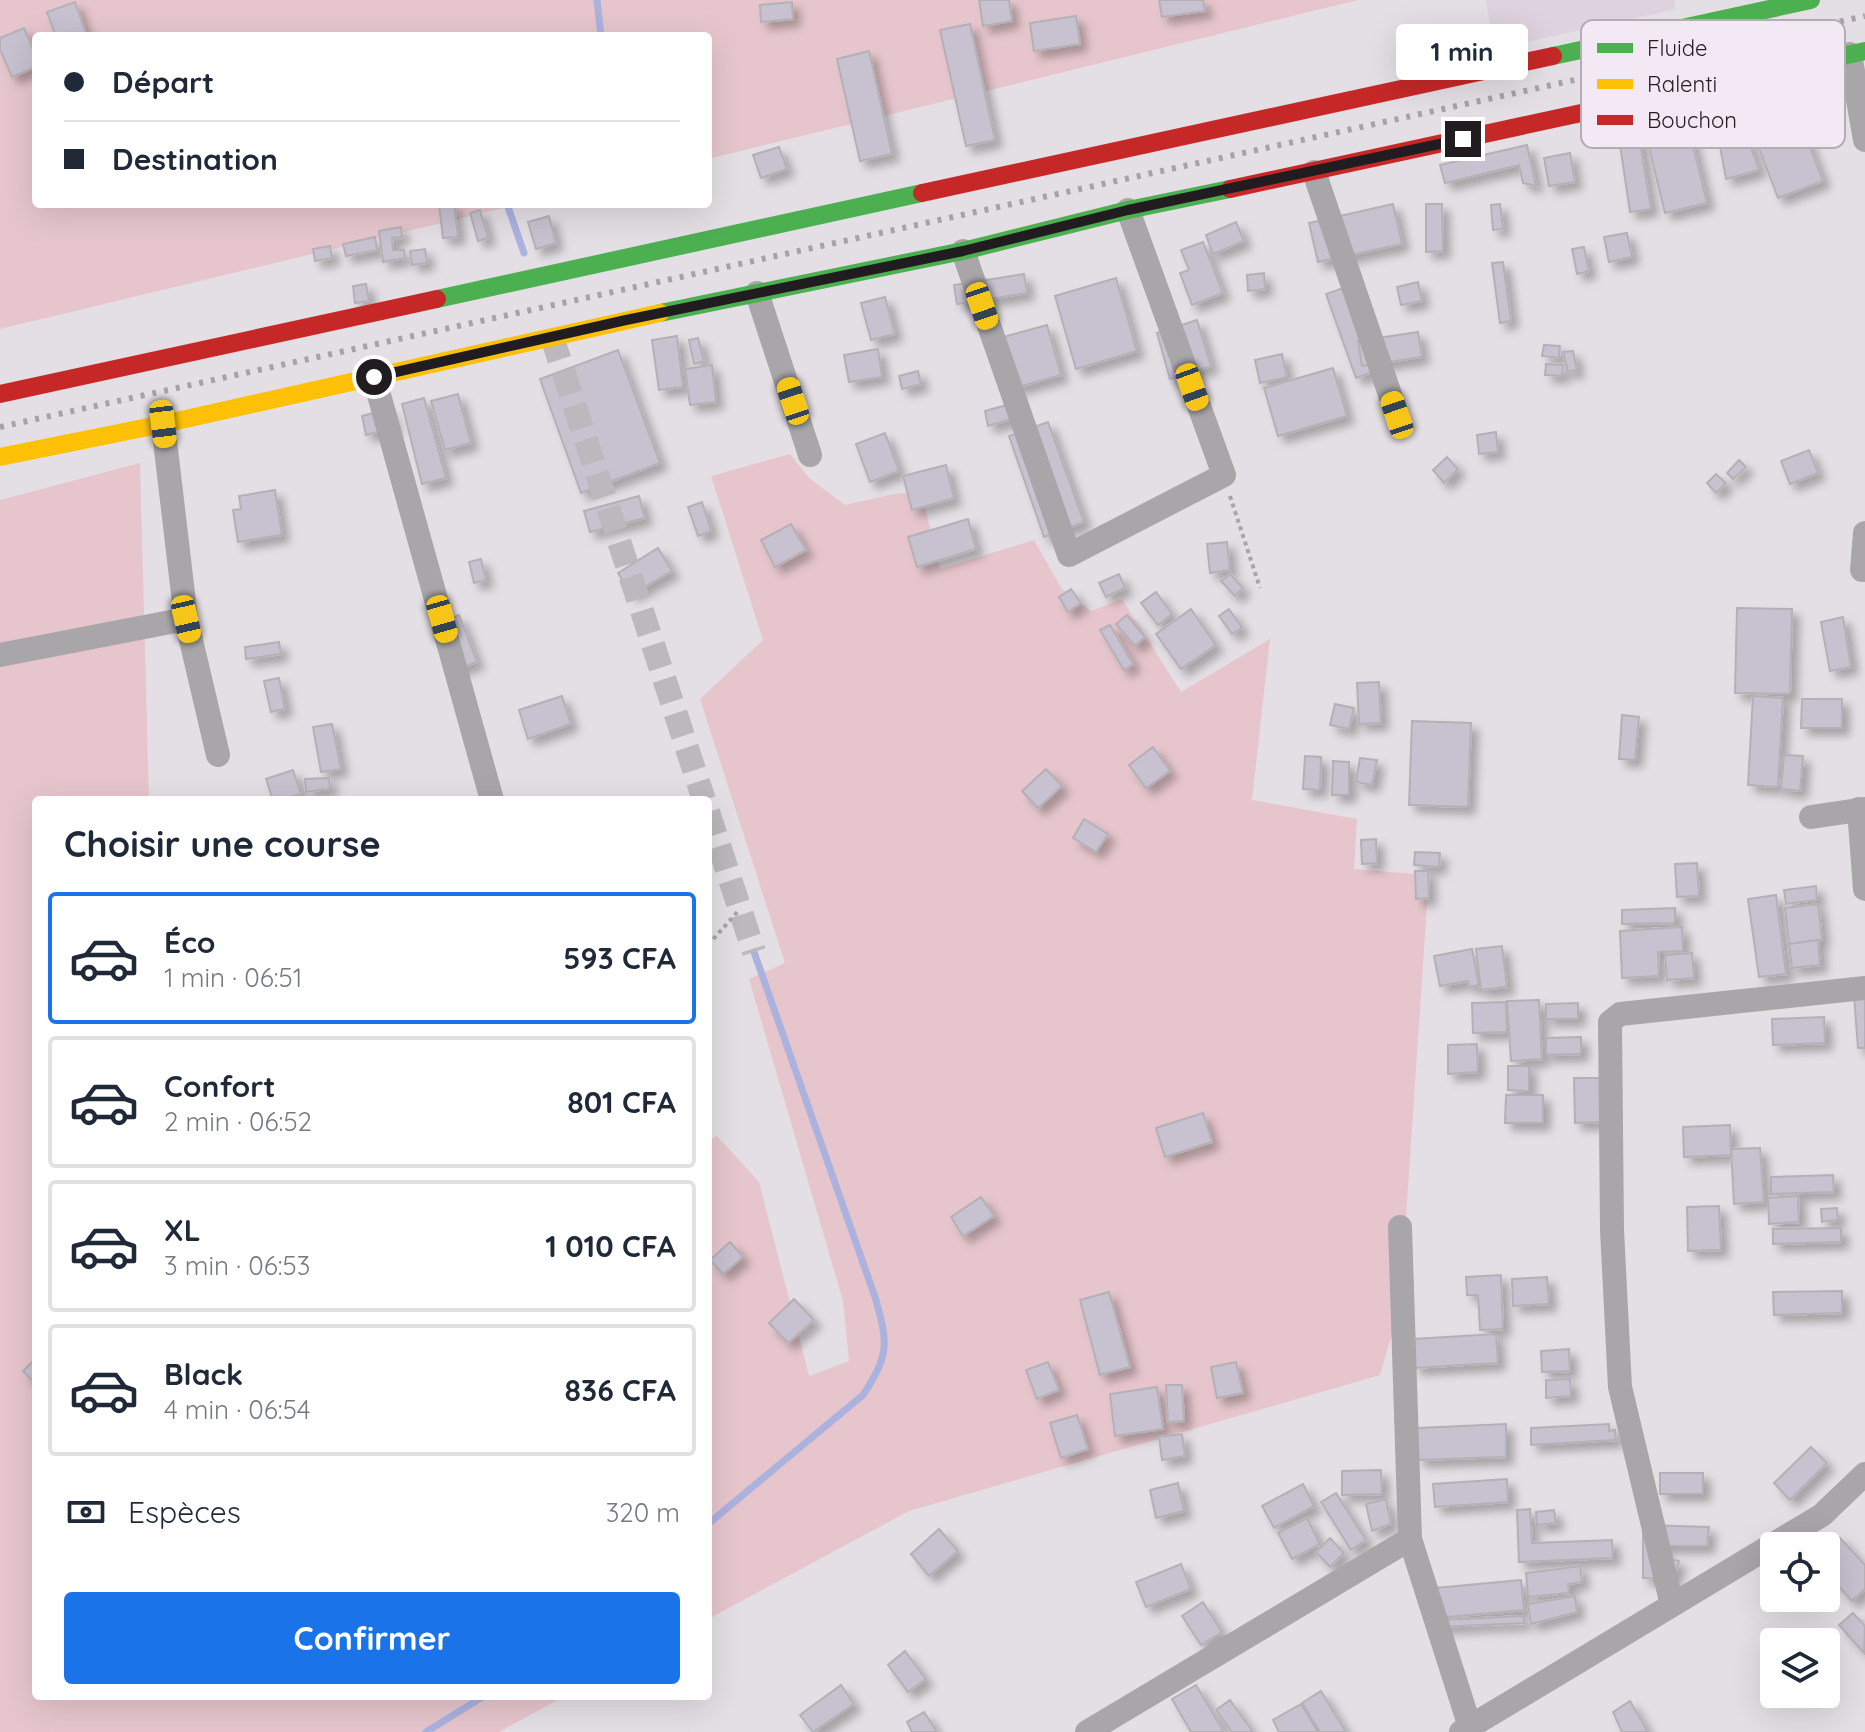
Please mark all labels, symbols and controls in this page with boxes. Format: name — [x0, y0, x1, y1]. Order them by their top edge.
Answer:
legend — [1581, 20, 1845, 148]
callout: 1 min — [1397, 23, 1529, 79]
text: Fluide — [1647, 34, 1707, 62]
text: 1 min — [1431, 35, 1494, 68]
text: Départ — [112, 63, 214, 101]
text: Ralenti — [1647, 70, 1717, 98]
text: Bouchon — [1647, 106, 1737, 134]
route end — [1445, 121, 1481, 157]
text: Destination — [112, 140, 278, 178]
car — [963, 279, 1001, 333]
route start — [356, 359, 392, 395]
car — [1173, 360, 1211, 414]
car — [774, 374, 812, 428]
car — [1378, 388, 1416, 442]
car — [148, 399, 178, 449]
car — [169, 593, 203, 645]
car — [424, 593, 460, 645]
text: Choisir une course — [64, 821, 381, 866]
icon: car — [68, 922, 140, 994]
text: Éco — [164, 923, 215, 961]
text: 593 CFA — [563, 939, 676, 977]
text: 1 min · 06:51 — [164, 961, 302, 994]
icon: car — [68, 1066, 140, 1138]
text: Confort — [164, 1067, 276, 1105]
text: 801 CFA — [567, 1083, 676, 1121]
text: 2 min · 06:52 — [164, 1105, 312, 1138]
icon: car — [68, 1210, 140, 1282]
text: XL — [164, 1211, 201, 1249]
text: 1 010 CFA — [545, 1227, 676, 1265]
text: 3 min · 06:53 — [164, 1249, 310, 1282]
icon: car — [68, 1354, 140, 1426]
text: Black — [164, 1355, 243, 1393]
text: 836 CFA — [565, 1371, 676, 1409]
text: 4 min · 06:54 — [164, 1393, 311, 1426]
icon: cash — [64, 1490, 108, 1534]
text: Espèces — [128, 1493, 241, 1531]
text: 320 m — [606, 1496, 680, 1529]
map controls — [1760, 1532, 1840, 1708]
button: locate — [1760, 1532, 1840, 1612]
button: Confirmer — [64, 1592, 680, 1684]
button: layers — [1760, 1628, 1840, 1708]

